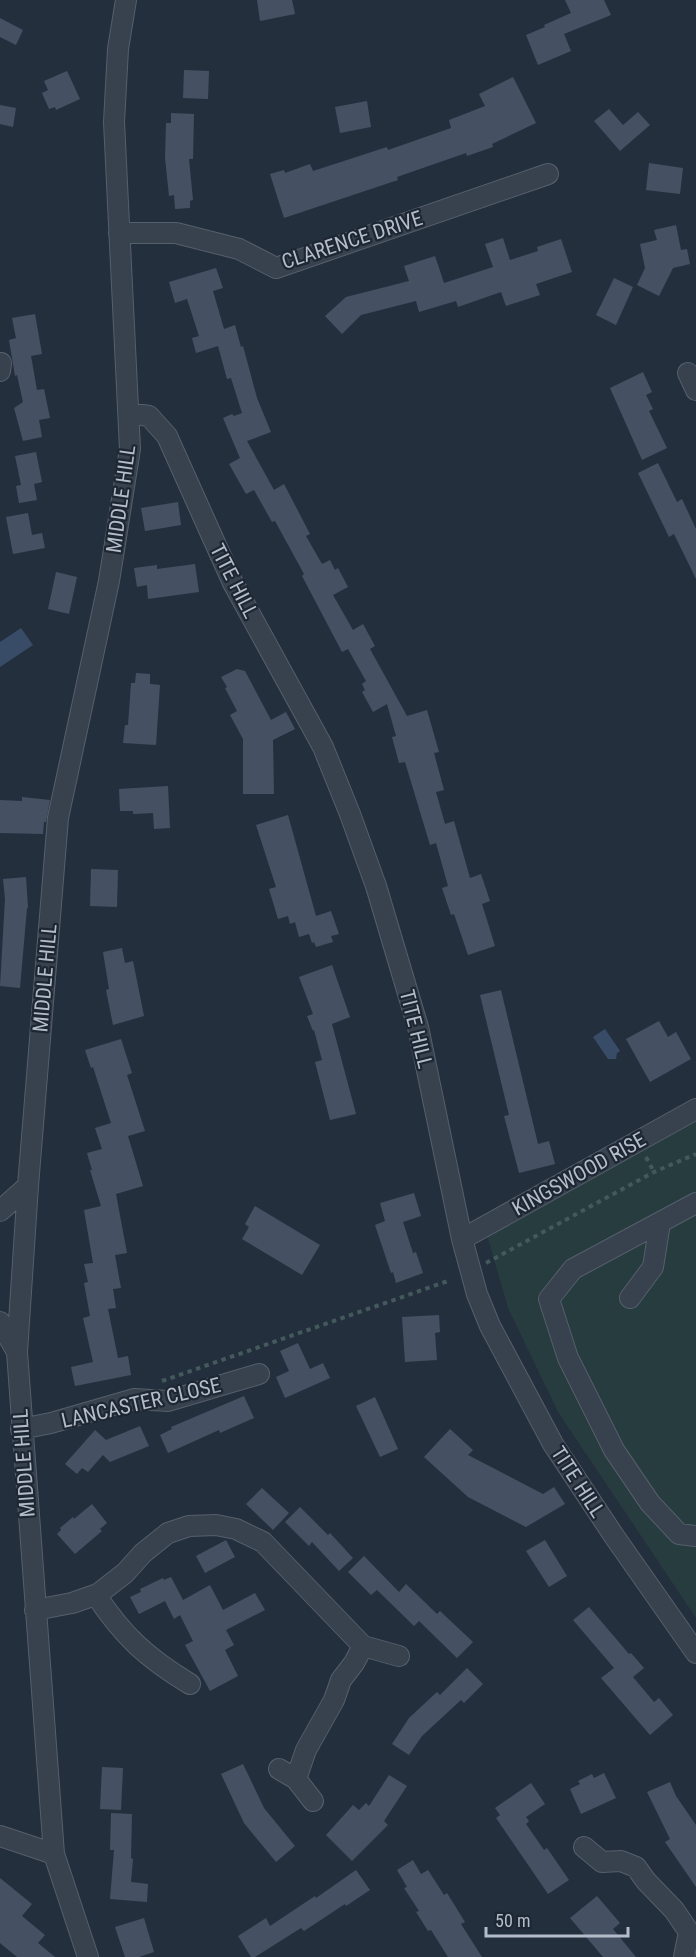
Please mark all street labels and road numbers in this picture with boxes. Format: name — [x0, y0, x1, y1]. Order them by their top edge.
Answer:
street label: CLARENCE DRIVE — [279, 206, 425, 274]
street label: MIDDLE HILL — [102, 444, 140, 554]
street label: TITE HILL — [205, 540, 263, 622]
street label: MIDDLE HILL — [28, 923, 62, 1033]
street label: TITE HILL — [395, 987, 437, 1071]
street label: KINGSWOOD RISE — [508, 1127, 650, 1221]
street label: LANCASTER CLOSE — [59, 1373, 223, 1433]
street label: MIDDLE HILL — [8, 1408, 40, 1518]
street label: TITE HILL — [546, 1442, 610, 1522]

